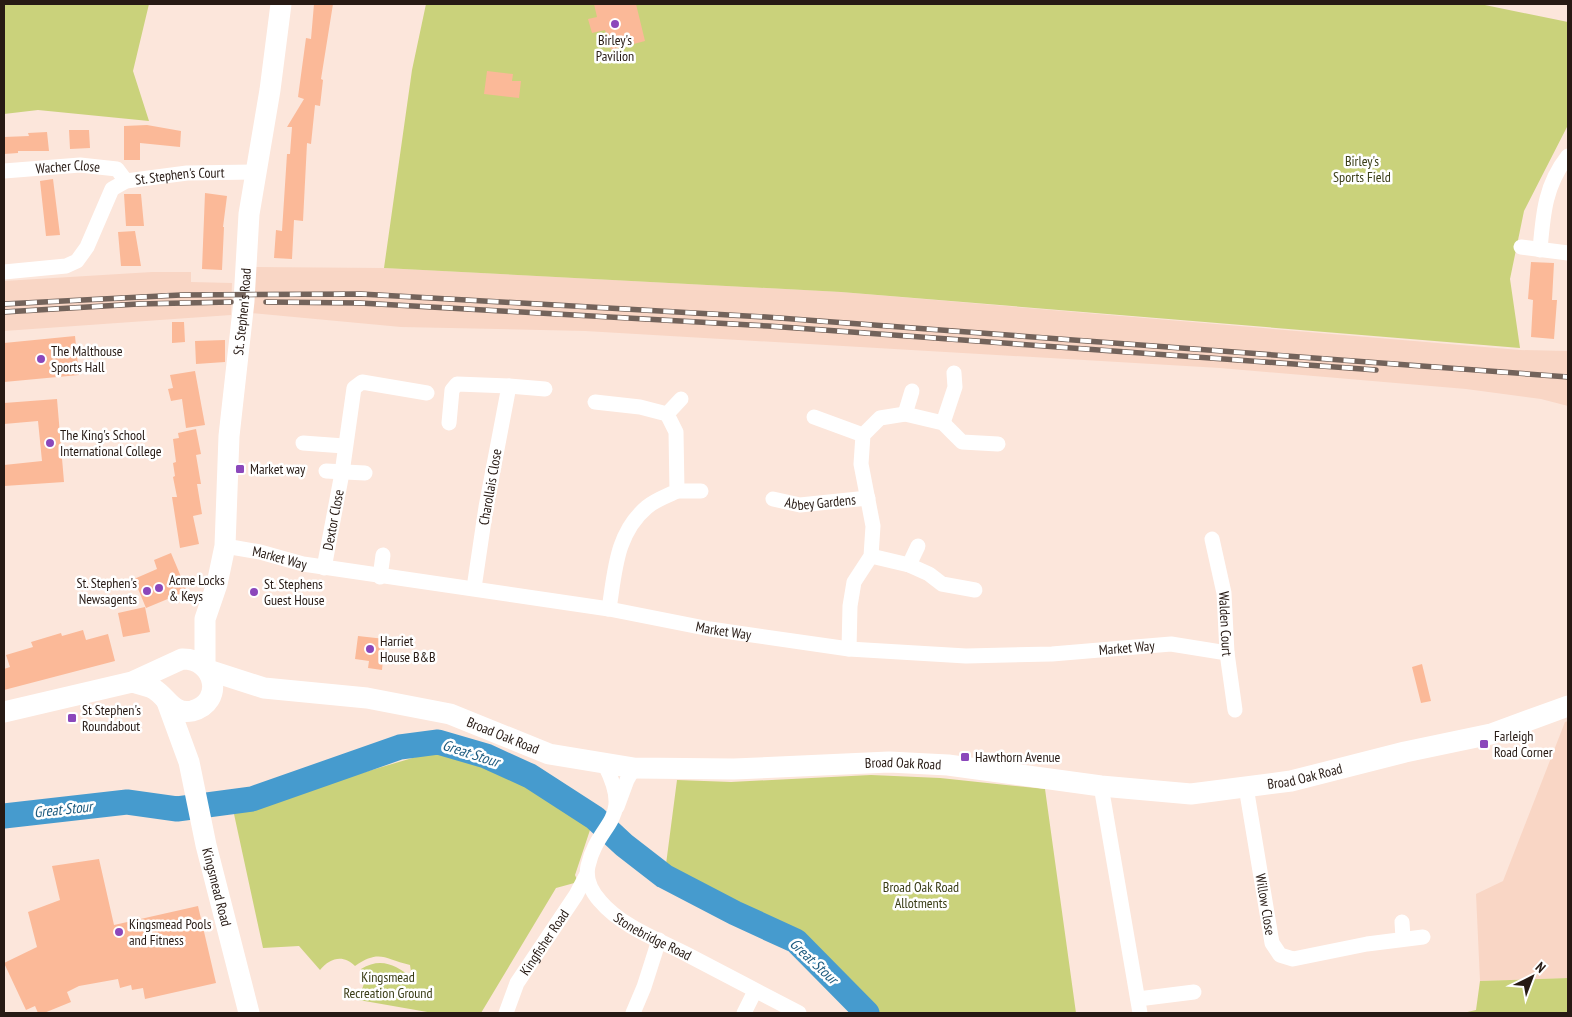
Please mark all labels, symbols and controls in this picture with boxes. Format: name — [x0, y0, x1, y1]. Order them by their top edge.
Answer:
marker: Birley's Pavilion — [609, 18, 621, 30]
place label: Birley's Pavilion — [596, 31, 634, 65]
park label: Birley's Sports Field — [1333, 152, 1391, 186]
street label: Wacher Close — [35, 156, 101, 177]
street label: St. Stephen's Court — [134, 163, 225, 189]
street label: St. Stephen's Road — [229, 267, 255, 356]
place label: The Malthouse Sports Hall — [51, 342, 123, 376]
marker: The Malthouse Sports Hall — [35, 353, 47, 365]
place label: The King's School International College — [60, 426, 162, 460]
marker: The King's School International College — [44, 437, 56, 449]
street label: Charollais Close — [474, 447, 506, 527]
place label: Market way — [250, 460, 306, 478]
marker: Market way — [234, 463, 246, 475]
street label: Dextor Close — [319, 488, 348, 552]
street label: Abbey Gardens — [783, 490, 857, 514]
street label: Market Way — [251, 542, 309, 574]
place label: Acme Locks & Keys — [169, 571, 225, 605]
place label: St. Stephen's Newsagents — [76, 574, 137, 608]
place label: St. Stephens Guest House — [264, 575, 325, 609]
marker: Acme Locks & Keys — [153, 582, 165, 594]
marker: St. Stephen's Newsagents — [141, 585, 153, 597]
marker: St. Stephens Guest House — [248, 586, 260, 598]
street label: Walden Court — [1215, 591, 1236, 657]
street label: Market Way — [694, 617, 753, 644]
place label: Harriet House B&B — [380, 632, 435, 666]
street label: Market Way — [1098, 636, 1156, 659]
marker: Harriet House B&B — [364, 643, 376, 655]
place label: St Stephen's Roundabout — [82, 701, 141, 735]
marker: St Stephen's Roundabout — [66, 712, 78, 724]
street label: Broad Oak Road — [464, 713, 542, 758]
place label: Farleigh Road Corner — [1494, 727, 1553, 761]
water label: Great Stour — [440, 735, 504, 772]
marker: Farleigh Road Corner — [1478, 738, 1490, 750]
place label: Hawthorn Avenue — [975, 748, 1061, 766]
marker: Hawthorn Avenue — [959, 751, 971, 763]
street label: Broad Oak Road — [864, 753, 942, 774]
street label: Broad Oak Road — [1266, 759, 1344, 793]
water label: Great Stour — [33, 796, 95, 822]
street label: Kingsmead Road — [198, 846, 235, 928]
street label: Willow Close — [1252, 872, 1280, 937]
park label: Broad Oak Road Allotments — [883, 878, 959, 912]
street label: Kingfisher Road — [516, 906, 573, 979]
street label: Stonebridge Road — [610, 908, 695, 964]
place label: Kingsmead Pools and Fitness — [129, 915, 212, 949]
marker: Kingsmead Pools and Fitness — [113, 926, 125, 938]
water label: Great Stour — [786, 934, 843, 989]
north arrow — [1507, 952, 1557, 1002]
text: N — [1532, 958, 1550, 977]
park label: Kingsmead Recreation Ground — [343, 968, 433, 1002]

